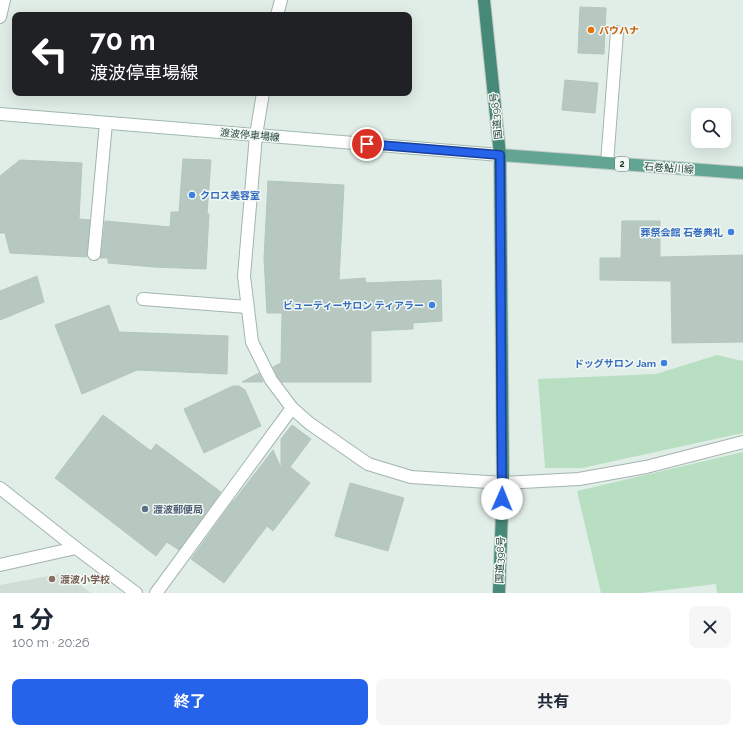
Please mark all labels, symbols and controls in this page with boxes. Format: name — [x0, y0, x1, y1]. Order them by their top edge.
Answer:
text: 70 m — [90, 24, 156, 57]
marker: パウハナ — [586, 25, 596, 35]
place label: パウハナ — [599, 25, 639, 36]
icon: left — [24, 28, 76, 80]
text: 渡波停車場線 — [90, 62, 198, 83]
street label: 国道398号 — [488, 92, 504, 140]
map controls — [691, 108, 731, 148]
button: search — [691, 108, 731, 148]
street label: 渡波停車場線 — [220, 127, 280, 143]
pin — [350, 127, 384, 161]
icon: arrive — [356, 133, 378, 155]
road number: 2 — [615, 157, 629, 171]
street label: 石巻鮎川線 — [644, 161, 694, 175]
marker: クロス美容室 — [187, 190, 197, 200]
place label: クロス美容室 — [200, 190, 260, 201]
place label: 葬祭会館 石巻典礼 — [641, 227, 723, 238]
marker: 葬祭会館 石巻典礼 — [726, 227, 736, 237]
place label: ビューティーサロン ティアラー — [283, 300, 424, 311]
marker: ビューティーサロン ティアラー — [427, 300, 437, 310]
place label: ドッグサロン Jam — [574, 358, 656, 369]
marker: ドッグサロン Jam — [659, 358, 669, 368]
position arrow — [481, 478, 523, 520]
marker: 渡波郵便局 — [140, 504, 150, 514]
place label: 渡波郵便局 — [153, 504, 203, 515]
street label: 国道398号 — [494, 536, 506, 584]
marker: 渡波小学校 — [47, 574, 57, 584]
place label: 渡波小学校 — [60, 574, 110, 585]
text: 1 分 — [12, 605, 54, 634]
button: close — [689, 606, 731, 648]
text: 100 m · 20:26 — [12, 635, 90, 650]
button: 終了 — [12, 679, 368, 725]
button: 共有 — [376, 679, 731, 725]

